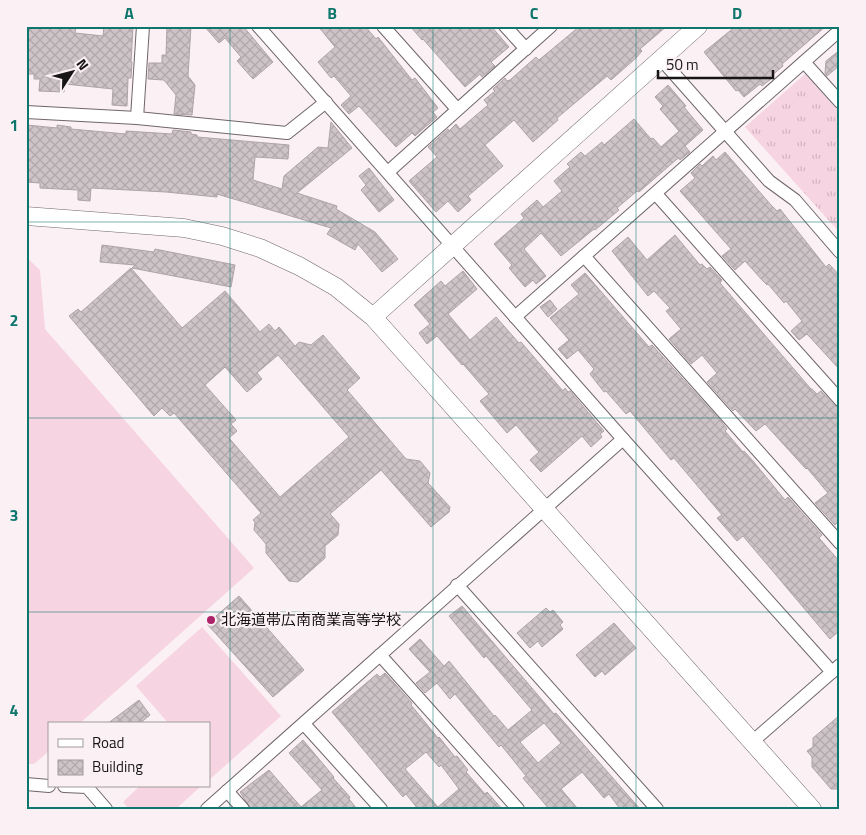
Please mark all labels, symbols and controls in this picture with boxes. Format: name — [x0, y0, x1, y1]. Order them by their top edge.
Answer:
text: A — [124, 1, 134, 25]
text: B — [327, 1, 337, 25]
text: C — [530, 1, 539, 25]
text: D — [732, 1, 742, 25]
north arrow — [48, 48, 98, 98]
scale bar — [658, 48, 774, 80]
text: 50 m — [666, 53, 699, 76]
text: N — [72, 54, 94, 74]
text: 1 — [10, 113, 18, 137]
text: 2 — [10, 308, 18, 332]
text: 3 — [10, 503, 18, 527]
place label: 北海道帯広南商業高等学校 — [221, 608, 401, 631]
marker: 北海道帯広南商業高等学校 — [205, 614, 217, 626]
text: 4 — [10, 698, 19, 722]
legend — [48, 722, 210, 788]
text: Road — [92, 731, 124, 754]
text: Building — [92, 755, 143, 778]

